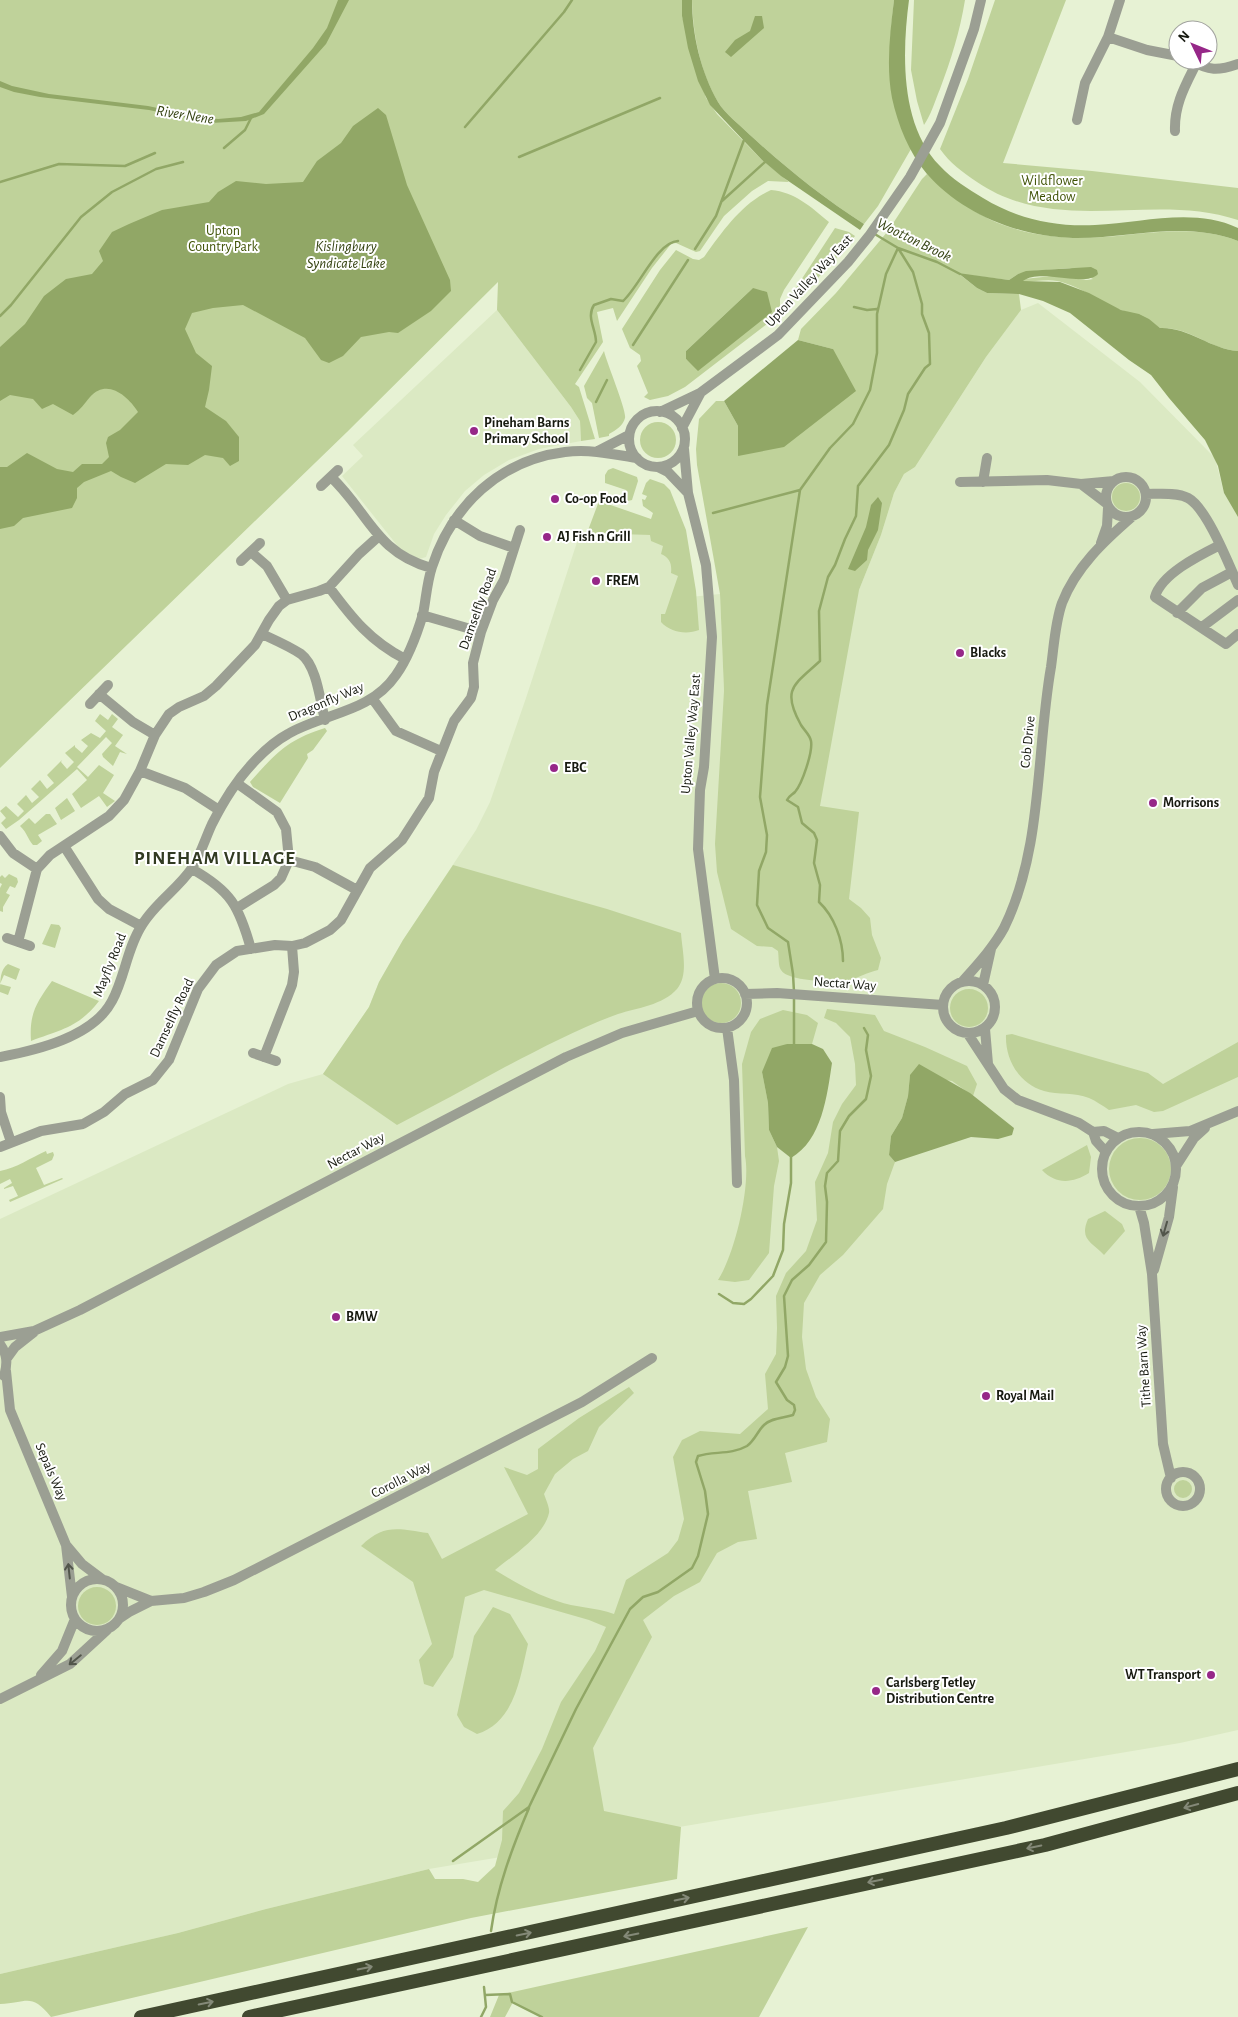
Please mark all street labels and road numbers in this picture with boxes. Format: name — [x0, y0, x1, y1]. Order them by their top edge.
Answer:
street label: Upton Valley Way East — [763, 232, 856, 330]
street label: Damselfly Road — [457, 566, 499, 652]
street label: Upton Valley Way East — [679, 673, 703, 795]
street label: Dragonfly Way — [286, 680, 366, 724]
street label: Cob Drive — [1018, 715, 1038, 769]
street label: Mayfly Road — [91, 931, 129, 999]
street label: Nectar Way — [813, 975, 877, 993]
street label: Damselfly Road — [148, 976, 196, 1060]
street label: Nectar Way — [325, 1130, 387, 1172]
street label: Tithe Barn Way — [1134, 1324, 1154, 1408]
street label: Sepals Way — [33, 1441, 69, 1503]
street label: Corolla Way — [369, 1459, 433, 1501]

